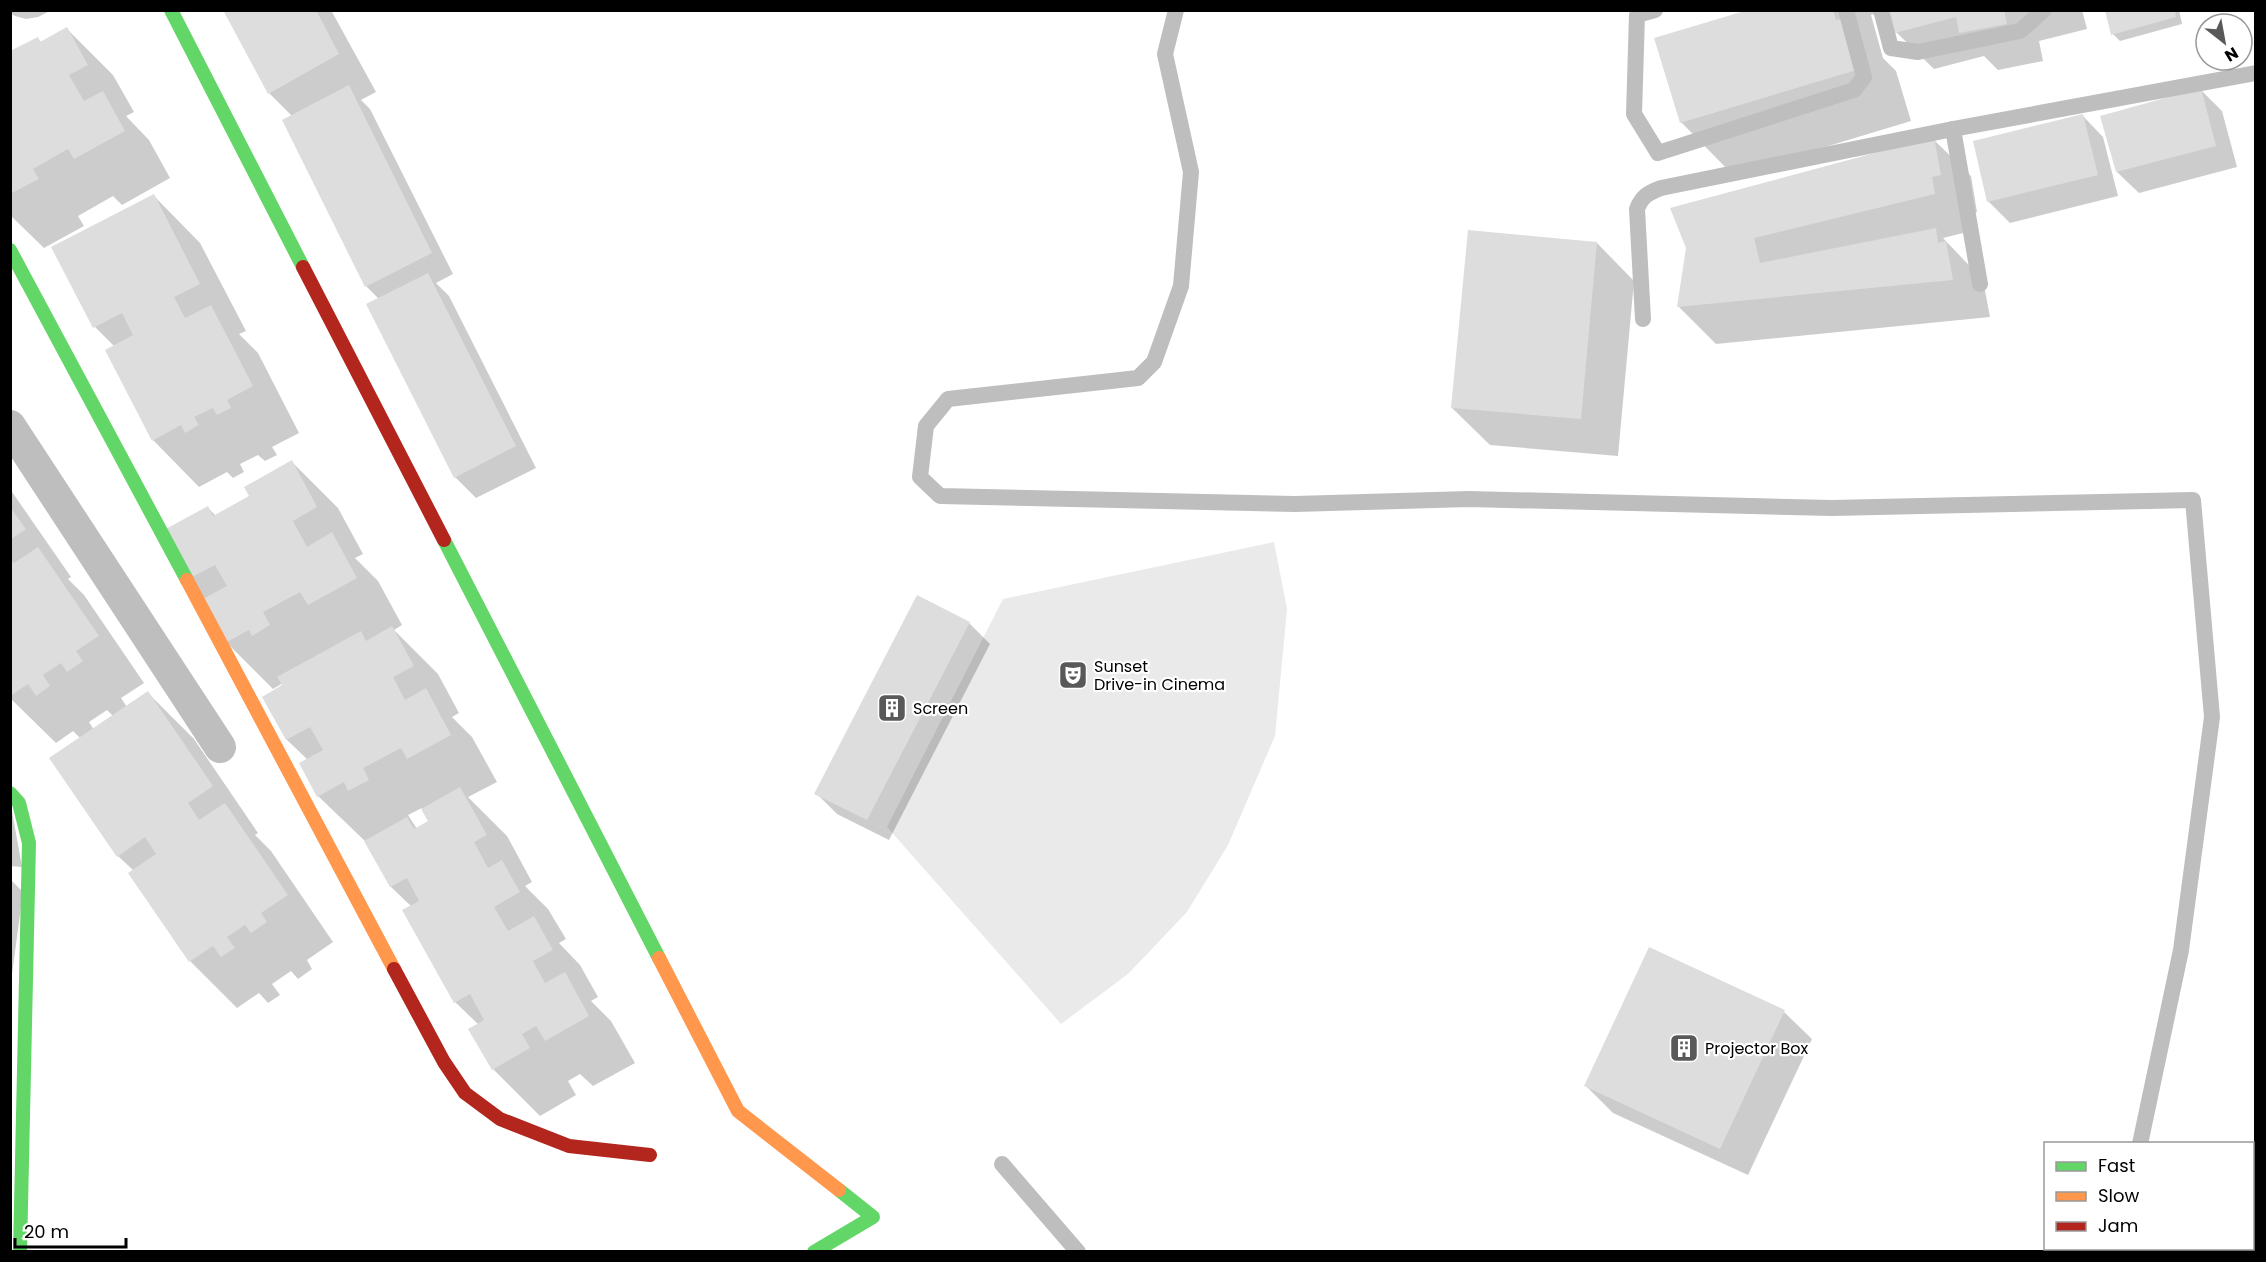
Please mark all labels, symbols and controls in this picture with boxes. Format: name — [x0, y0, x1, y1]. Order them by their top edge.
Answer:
north arrow — [2194, 12, 2254, 72]
text: N — [2220, 41, 2243, 67]
place label: Sunset Drive-in Cinema — [1094, 655, 1225, 696]
theatre icon: Sunset Drive-in Cinema — [1057, 659, 1089, 691]
building icon: Screen — [876, 692, 908, 724]
place label: Screen — [913, 697, 968, 720]
building icon: Projector Box — [1668, 1032, 1700, 1064]
place label: Projector Box — [1705, 1037, 1808, 1060]
legend — [2044, 1142, 2254, 1250]
text: Fast — [2098, 1153, 2135, 1178]
text: Slow — [2098, 1183, 2140, 1208]
scale bar — [15, 1211, 126, 1249]
text: Jam — [2098, 1213, 2138, 1238]
text: 20 m — [24, 1219, 69, 1244]

